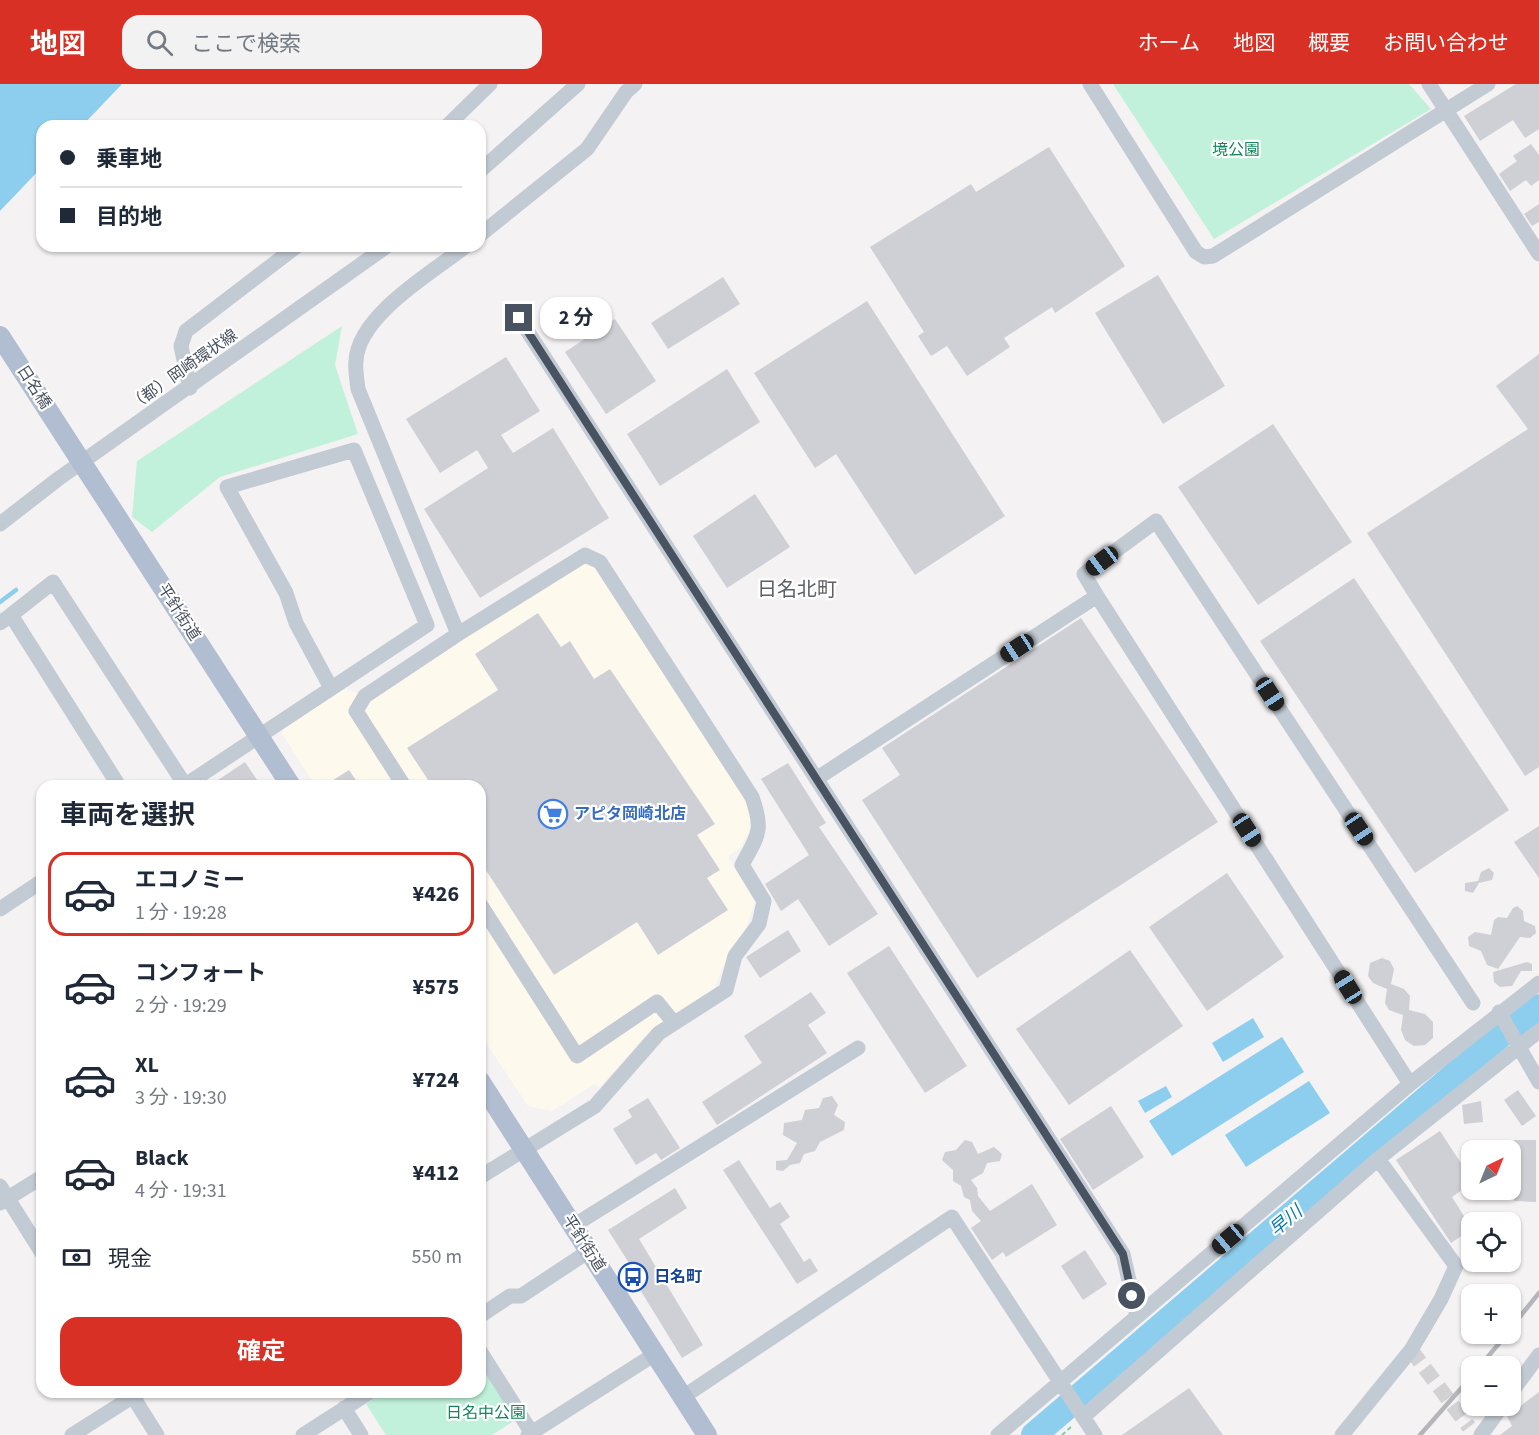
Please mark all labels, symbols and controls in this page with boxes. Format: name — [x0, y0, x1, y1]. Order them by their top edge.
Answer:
search box — [122, 15, 542, 69]
text: 地図 — [30, 24, 86, 64]
icon: search — [143, 26, 176, 59]
text: ここで検索 — [191, 28, 301, 60]
text: ホーム — [1138, 28, 1200, 58]
text: 地図 — [1233, 28, 1275, 58]
text: 概要 — [1308, 28, 1350, 58]
text: お問い合わせ — [1383, 28, 1509, 58]
park label: 境公園 — [1212, 139, 1260, 161]
text: 乗車地 — [96, 143, 162, 175]
text: 目的地 — [96, 201, 162, 233]
callout: 2 分 — [540, 297, 612, 339]
route end — [505, 304, 532, 331]
text: 2 分 — [559, 304, 593, 332]
street label: （都）岡崎環状線 — [124, 324, 242, 416]
street label: 日名橋 — [12, 361, 56, 413]
car — [1082, 543, 1122, 579]
district label: 日名北町 — [757, 576, 837, 604]
street label: 平針街道 — [152, 579, 206, 645]
car — [997, 631, 1037, 665]
car — [1253, 674, 1287, 714]
text: 車両を選択 — [60, 796, 195, 835]
supermarket icon: アピタ岡崎北店 — [537, 798, 569, 830]
place label: アピタ岡崎北店 — [574, 803, 686, 825]
car — [1341, 809, 1377, 849]
car — [1230, 810, 1264, 850]
text: エコノミー — [135, 864, 245, 896]
icon: car — [63, 867, 117, 921]
text: ¥426 — [413, 878, 459, 910]
text: 1 分 · 19:28 — [135, 899, 227, 927]
text: コンフォート — [135, 957, 266, 989]
icon: car — [63, 960, 117, 1014]
car — [1331, 967, 1365, 1007]
text: ¥575 — [413, 971, 459, 1003]
text: 2 分 · 19:29 — [135, 992, 227, 1020]
text: XL — [135, 1049, 159, 1081]
icon: car — [63, 1053, 117, 1107]
text: ¥724 — [413, 1064, 459, 1096]
text: 3 分 · 19:30 — [135, 1084, 227, 1112]
north arrow — [1461, 1140, 1521, 1200]
map controls — [1461, 1140, 1521, 1416]
text: Black — [135, 1142, 189, 1174]
icon: car — [63, 1146, 117, 1200]
text: ¥412 — [413, 1157, 459, 1189]
text: 4 分 · 19:31 — [135, 1177, 227, 1205]
water label: 早川 — [1264, 1199, 1309, 1242]
street label: 平針街道 — [557, 1210, 611, 1276]
button: locate — [1461, 1212, 1521, 1272]
car — [1208, 1221, 1248, 1257]
icon: cash — [60, 1241, 93, 1274]
text: 現金 — [108, 1243, 152, 1275]
text: 550 m — [412, 1243, 462, 1271]
bus stop icon: 日名町 — [617, 1261, 649, 1293]
place label: 日名町 — [654, 1266, 702, 1288]
route start — [1118, 1282, 1145, 1309]
button: + — [1461, 1284, 1521, 1344]
button: 確定 — [60, 1317, 462, 1386]
button: − — [1461, 1356, 1521, 1416]
park label: 日名中公園 — [446, 1402, 526, 1424]

